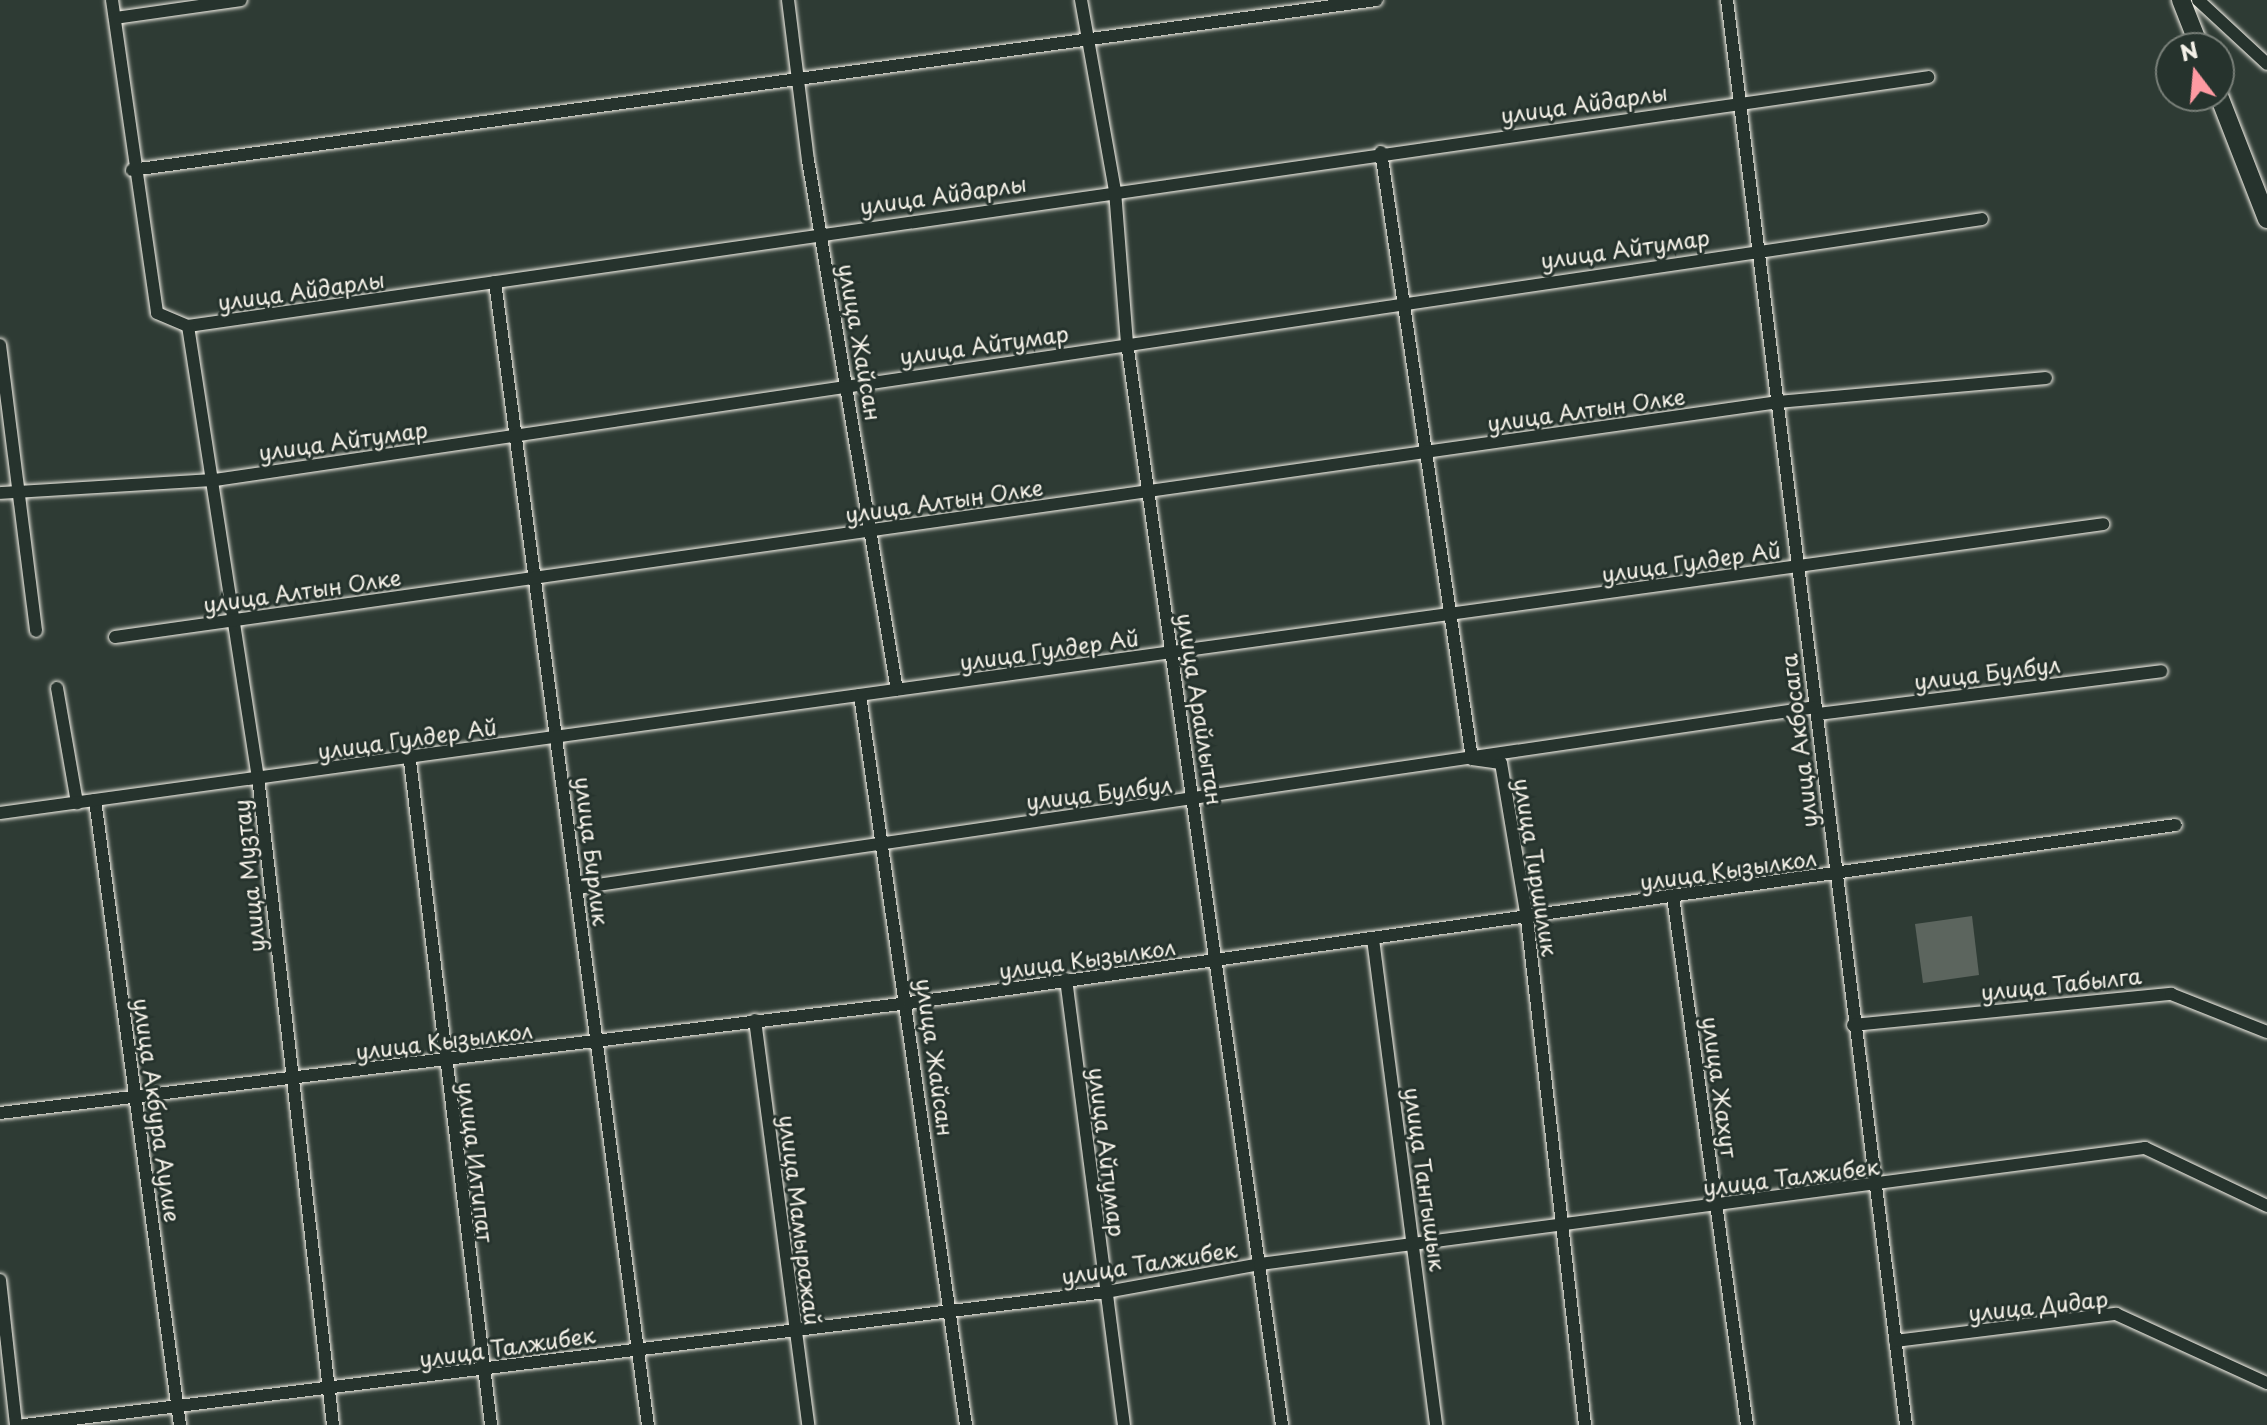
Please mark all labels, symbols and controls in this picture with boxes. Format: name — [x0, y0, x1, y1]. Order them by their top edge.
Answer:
north arrow — [2155, 32, 2235, 112]
text: N — [2176, 32, 2202, 69]
street label: улица Айдарлы — [1498, 78, 1670, 128]
street label: улица Айдарлы — [857, 169, 1029, 219]
street label: улица Айтумар — [1538, 223, 1712, 273]
street label: улица Жайсан — [834, 261, 888, 423]
street label: улица Айдарлы — [215, 265, 387, 315]
street label: улица Айтумар — [897, 319, 1071, 369]
street label: улица Алтын Олке — [1484, 382, 1688, 436]
street label: улица Айтумар — [256, 415, 430, 465]
street label: улица Алтын Олке — [842, 473, 1046, 527]
street label: улица Гулдер Ай — [1598, 535, 1784, 587]
street label: улица Алтын Олке — [200, 563, 404, 617]
street label: улица Арайлытан — [1173, 610, 1229, 808]
street label: улица Гулдер Ай — [956, 623, 1142, 675]
street label: улица Булбул — [1912, 650, 2062, 694]
street label: улица Акбосага — [1774, 652, 1822, 830]
street label: улица Гулдер Ай — [314, 712, 500, 764]
street label: улица Булбул — [1024, 770, 1174, 814]
street label: улица Бирлик — [571, 775, 615, 927]
street label: улица Тиршилик — [1510, 776, 1564, 958]
street label: улица Музтау — [227, 798, 269, 954]
street label: улица Кызылкол — [1637, 843, 1819, 895]
street label: улица Кызылкол — [996, 932, 1178, 984]
street label: улица Табылга — [1979, 961, 2143, 1005]
street label: улица Жайсан — [912, 976, 960, 1138]
street label: улица Акбура Аулие — [129, 996, 187, 1224]
street label: улица Жахут — [1698, 1014, 1744, 1160]
street label: улица Кызылкол — [353, 1016, 535, 1064]
street label: улица Айтумар — [1084, 1065, 1132, 1239]
street label: улица Илтипат — [454, 1080, 500, 1244]
street label: улица Тангышык — [1400, 1085, 1452, 1273]
street label: улица Мамыражай — [775, 1113, 827, 1327]
street label: улица Талжибек — [1701, 1152, 1881, 1200]
street label: улица Талжибек — [1059, 1235, 1239, 1289]
street label: улица Дидар — [1966, 1284, 2110, 1326]
street label: улица Талжибек — [417, 1320, 597, 1372]

